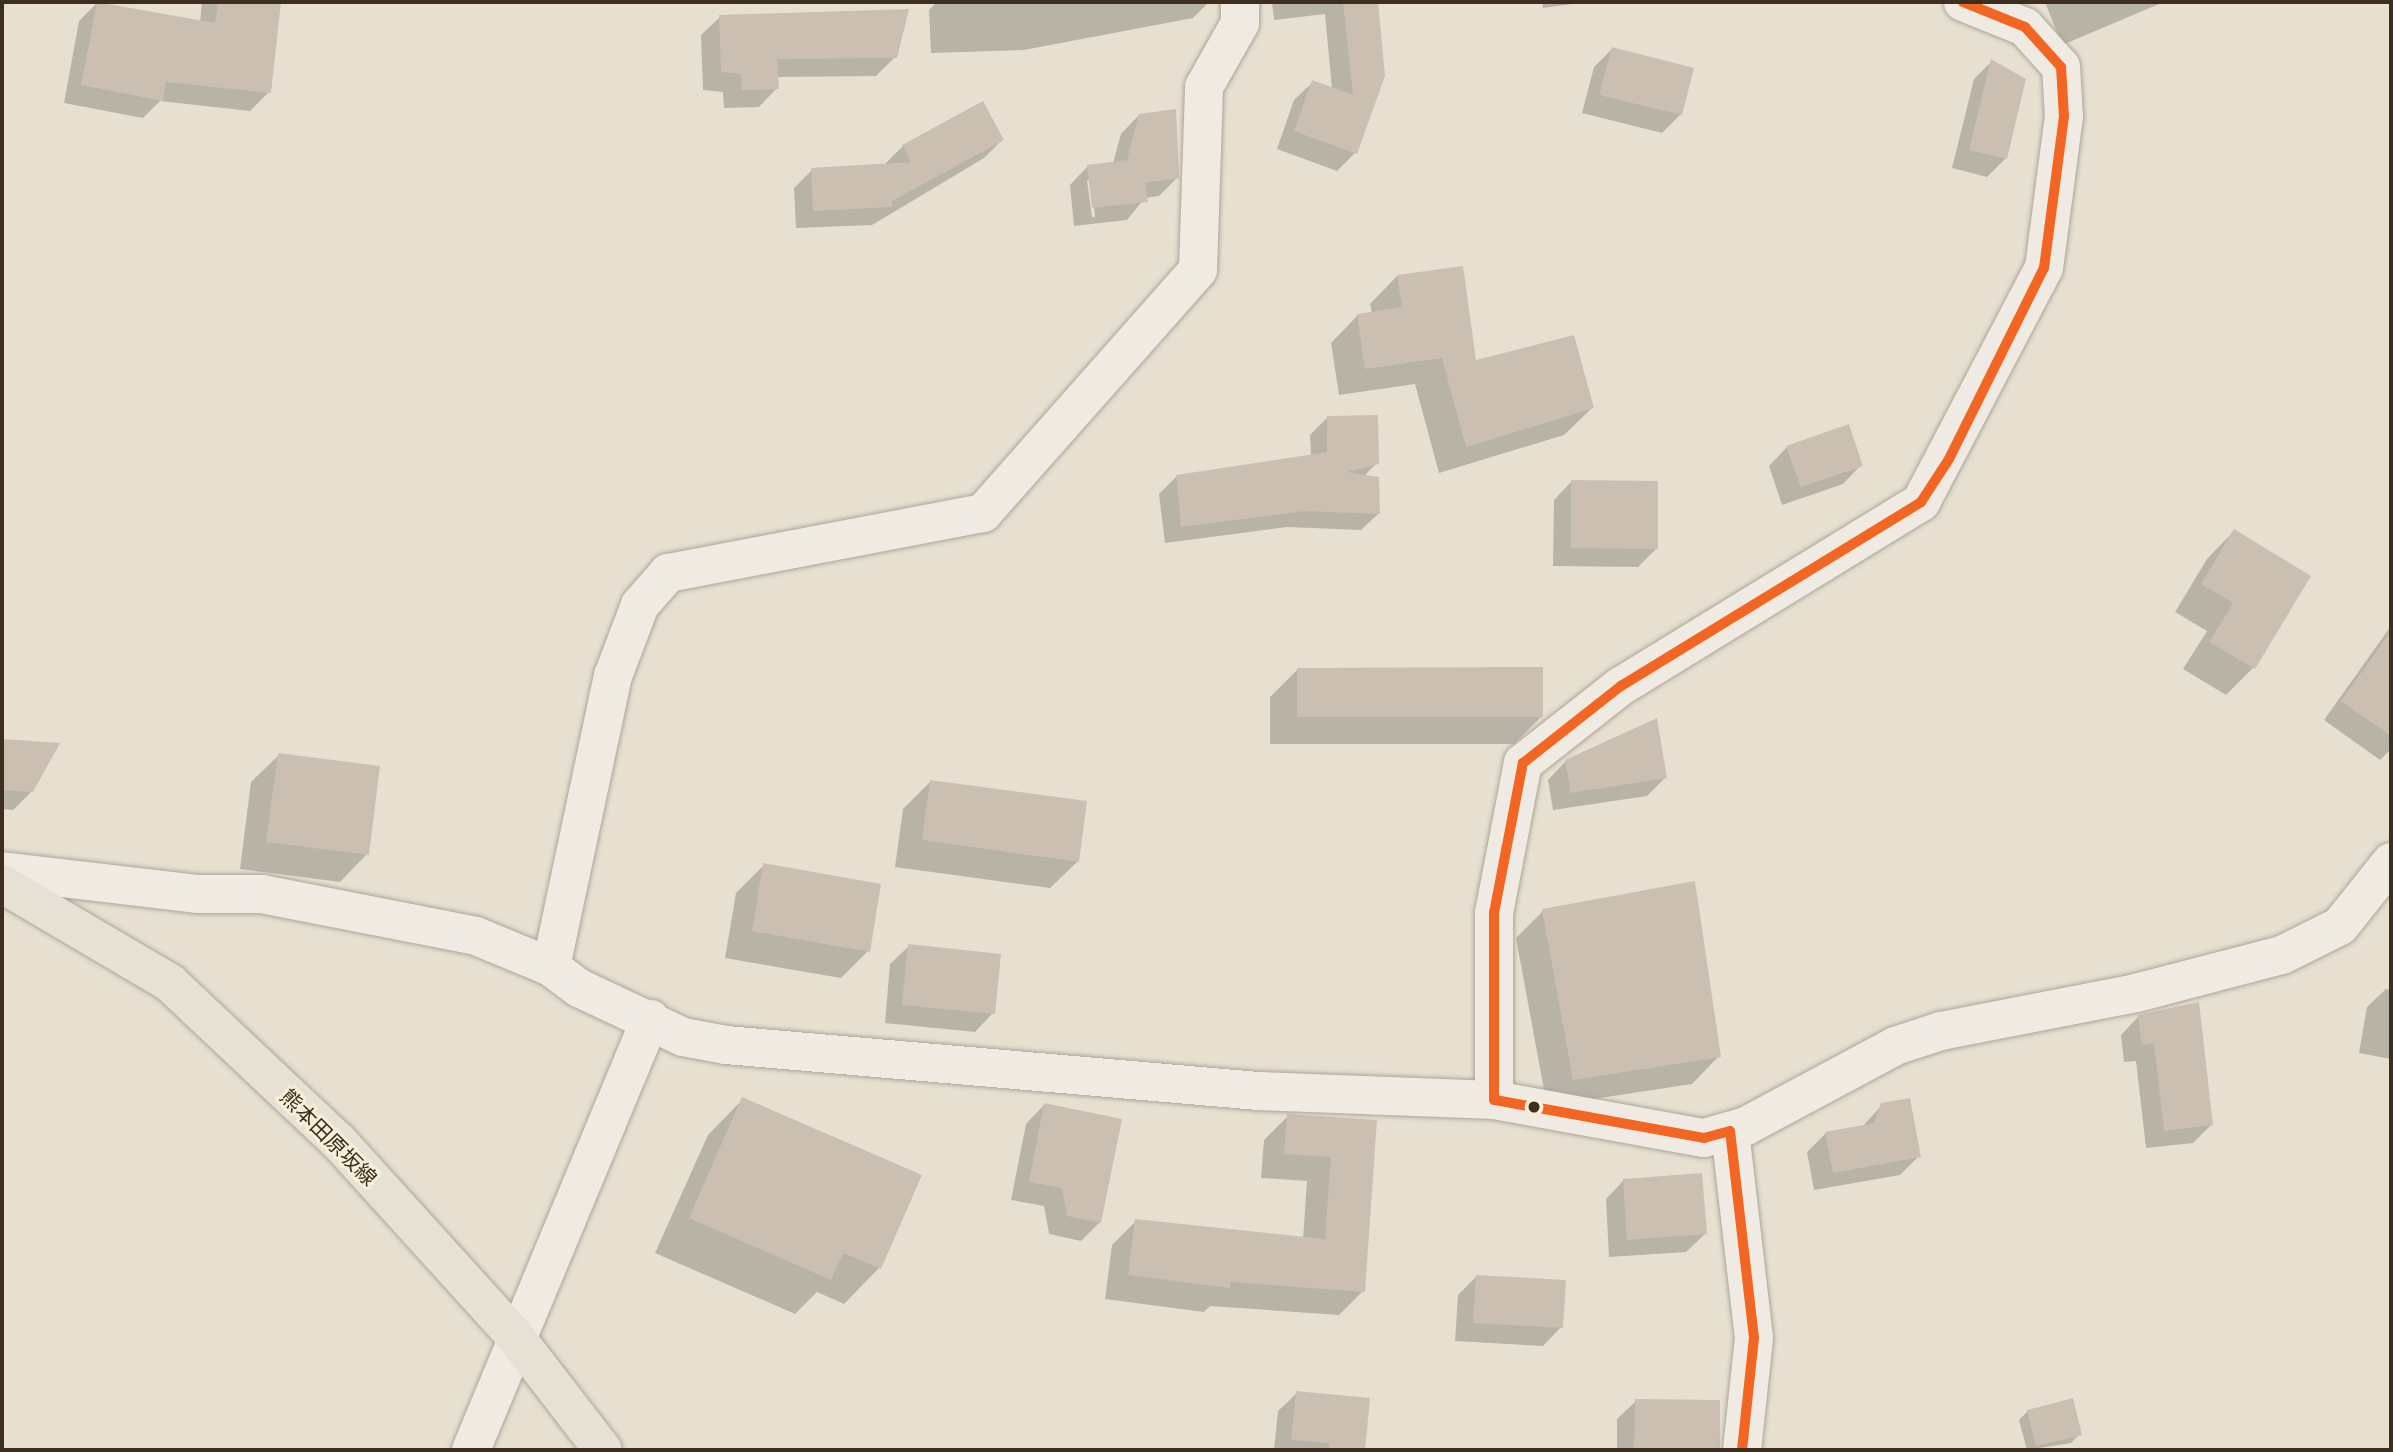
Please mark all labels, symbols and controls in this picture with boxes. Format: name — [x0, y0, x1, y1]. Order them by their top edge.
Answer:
street label: 熊本田原坂線 — [276, 1084, 382, 1190]
unlabelled marker — [1527, 1100, 1541, 1114]

